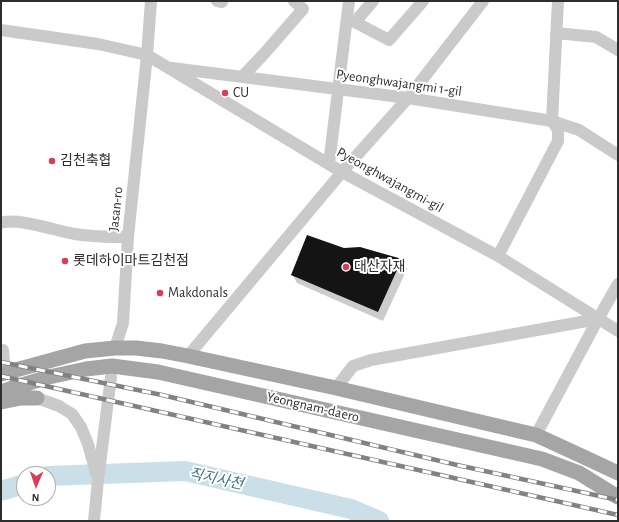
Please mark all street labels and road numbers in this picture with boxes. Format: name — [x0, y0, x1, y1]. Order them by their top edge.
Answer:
street label: Pyeonghwajangmi 1-gil — [335, 66, 463, 100]
street label: Pyeonghwajangmi-gil — [334, 144, 446, 216]
street label: Jasan-ro — [105, 186, 127, 232]
street label: Yeongnam-daero — [265, 388, 361, 426]

